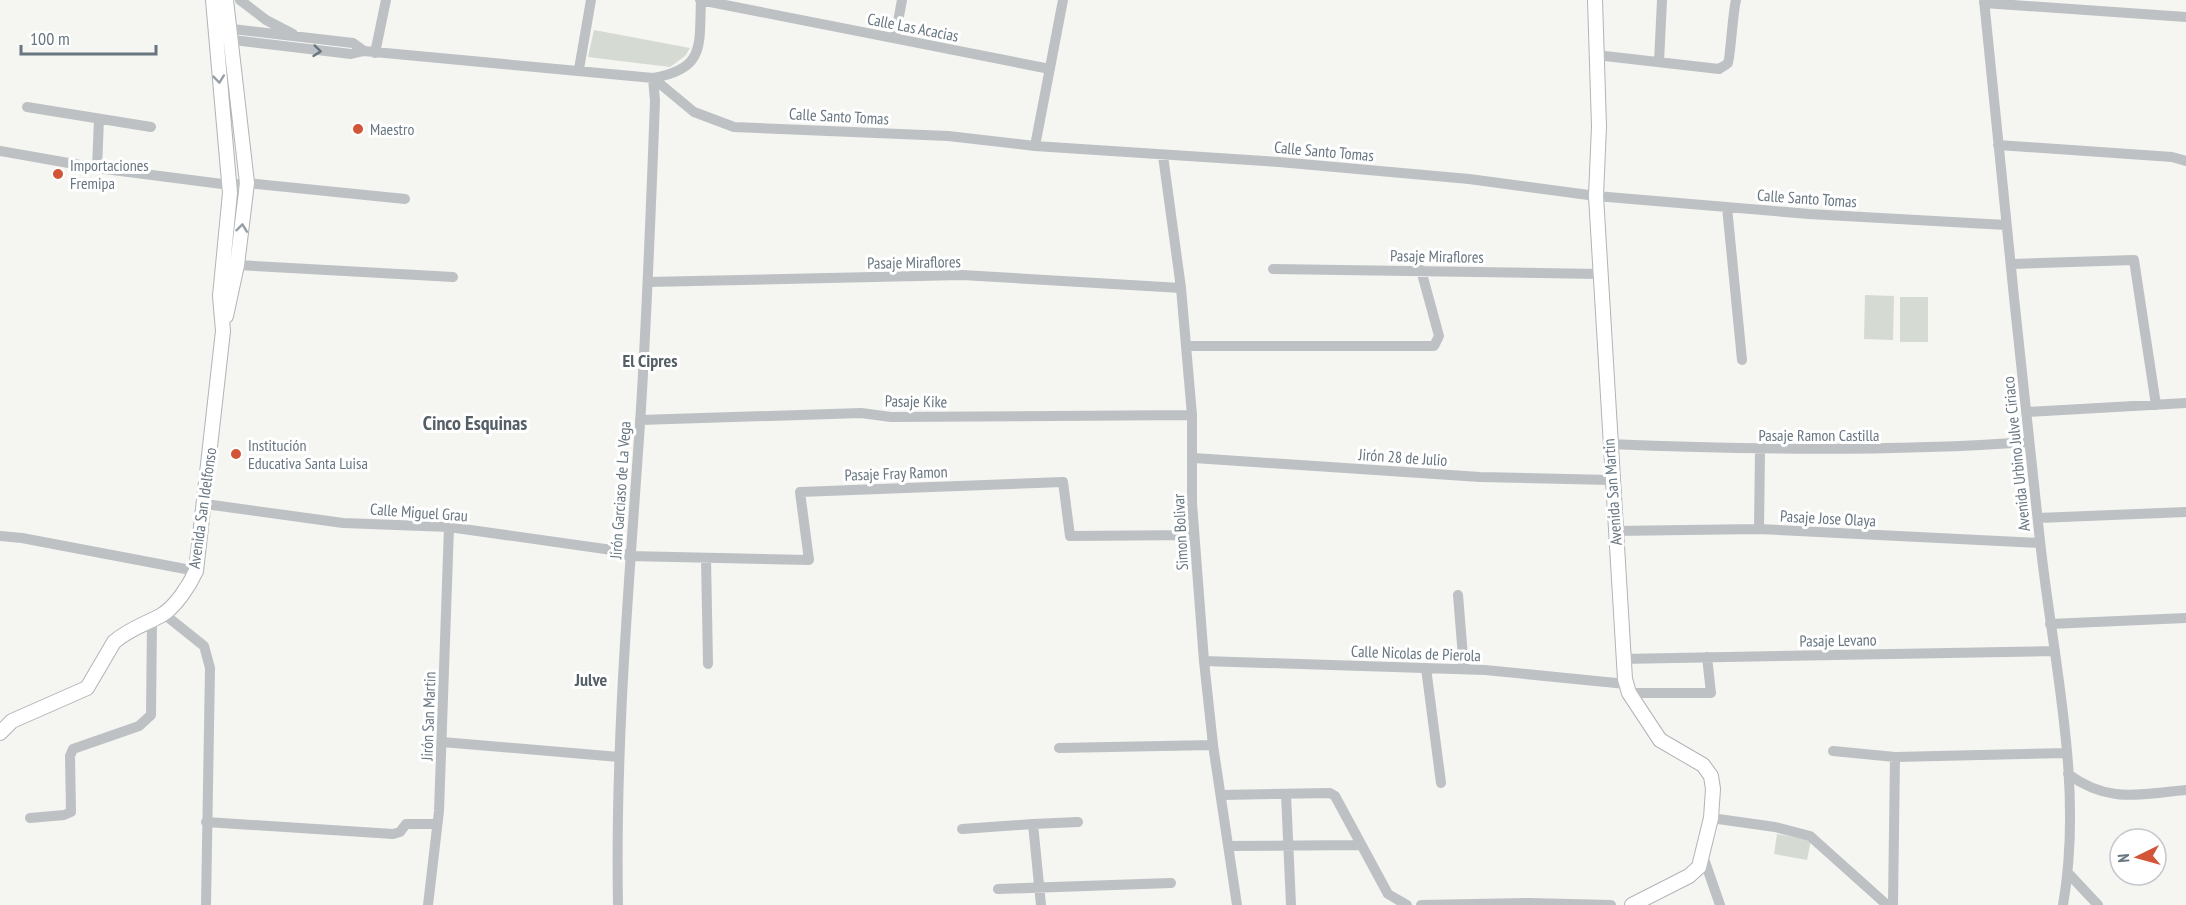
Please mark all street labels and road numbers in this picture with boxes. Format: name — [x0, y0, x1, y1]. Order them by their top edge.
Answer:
street label: Calle Las Acacias — [866, 8, 960, 46]
street label: Calle Santo Tomas — [789, 103, 889, 129]
street label: Calle Santo Tomas — [1273, 137, 1375, 165]
street label: Calle Santo Tomas — [1756, 185, 1858, 211]
street label: Pasaje Miraflores — [1390, 245, 1484, 267]
street label: Pasaje Miraflores — [867, 251, 961, 273]
street label: Avenida Urbino Julve Ciriaco — [1998, 375, 2034, 532]
street label: Pasaje Kike — [885, 390, 947, 412]
street label: Jirón Garciaso de La Vega — [605, 420, 635, 561]
street label: Pasaje Ramon Castilla — [1759, 425, 1879, 445]
street label: Avenida San Martin — [1598, 438, 1626, 546]
street label: Jirón 28 de Julio — [1357, 444, 1448, 470]
street label: Avenida San Idelfonso — [184, 446, 220, 570]
street label: Pasaje Fray Ramon — [844, 461, 948, 485]
street label: Simon Bolivar — [1168, 493, 1192, 571]
street label: Calle Miguel Grau — [370, 499, 469, 525]
street label: Pasaje Jose Olaya — [1780, 506, 1876, 530]
street label: Pasaje Levano — [1799, 629, 1877, 651]
street label: Calle Nicolas de Pierola — [1351, 641, 1481, 665]
street label: Jirón San Martin — [416, 671, 440, 762]

